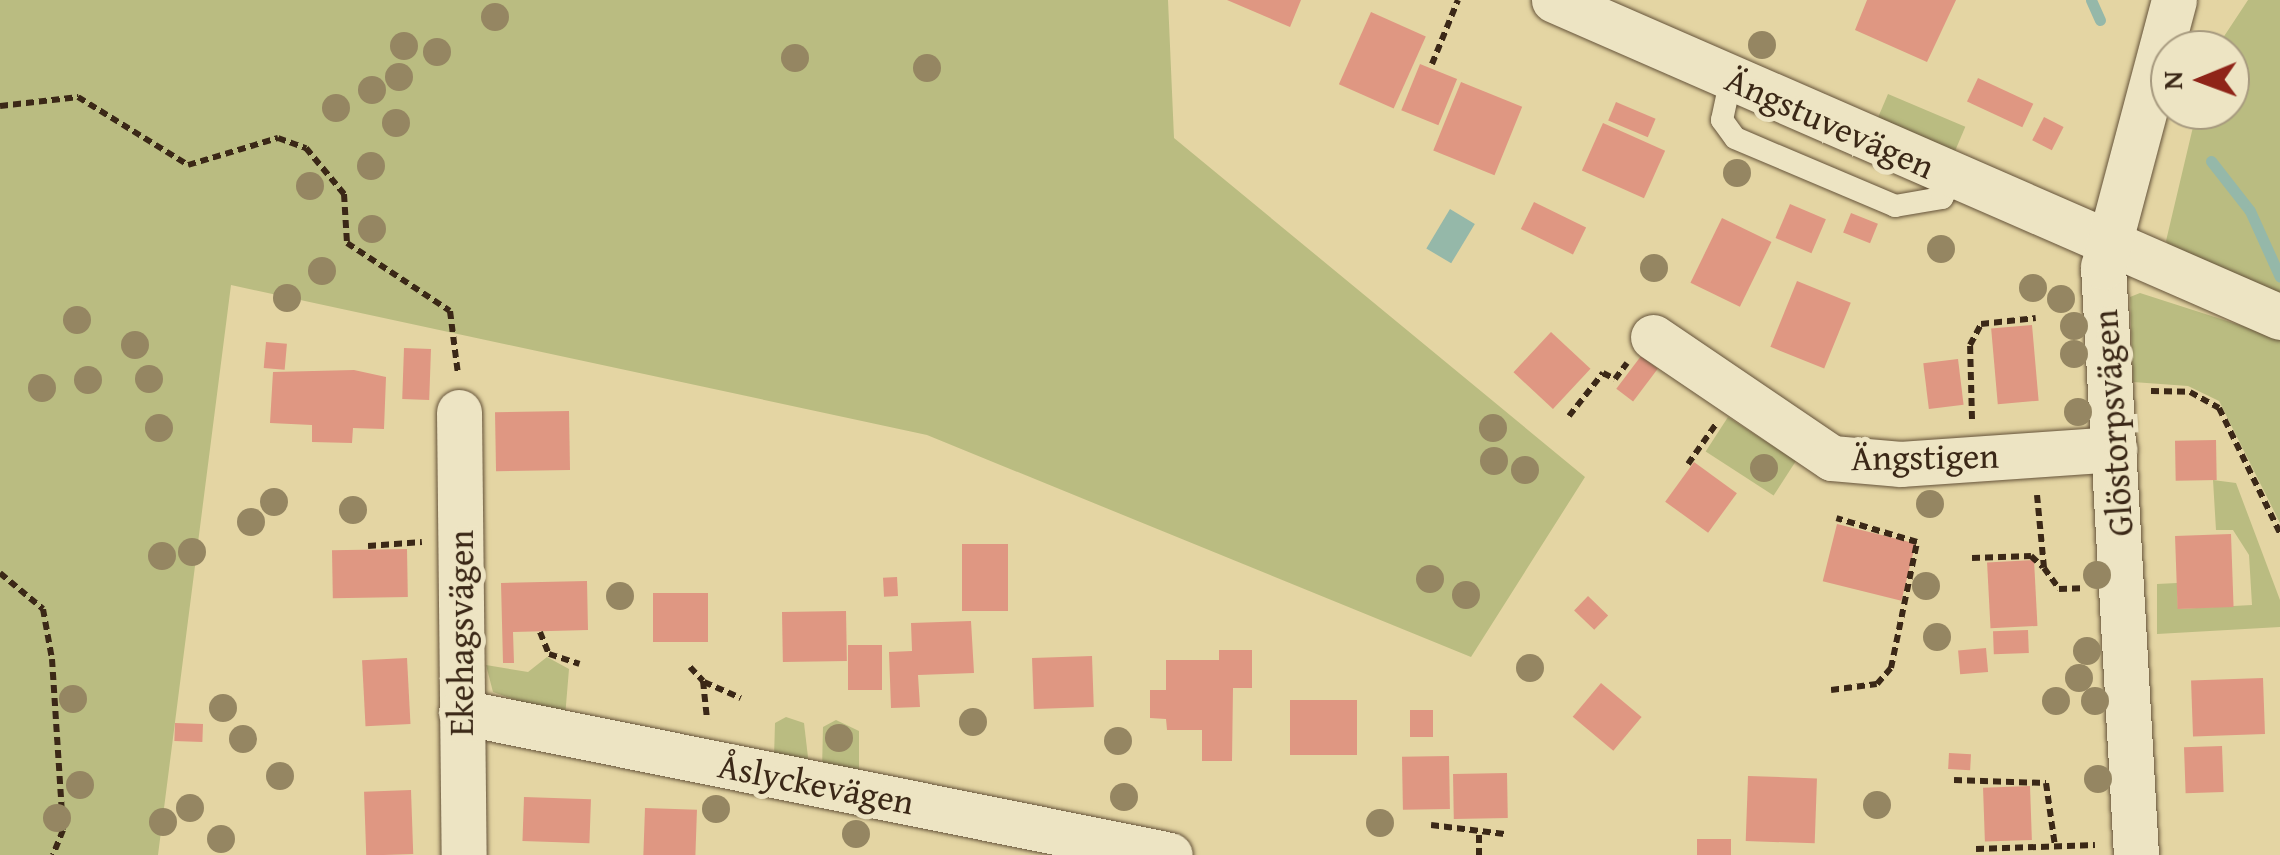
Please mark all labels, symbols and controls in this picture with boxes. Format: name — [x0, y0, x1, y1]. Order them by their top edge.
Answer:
north arrow — [2150, 30, 2250, 130]
street label: Ängstuvevägen — [1719, 58, 1941, 188]
text: N — [2151, 71, 2192, 90]
street label: Glöstorpsvägen — [2084, 308, 2142, 538]
street label: Ängstigen — [1851, 435, 1999, 479]
street label: Ekehagsvägen — [440, 530, 482, 736]
street label: Åslyckevägen — [715, 744, 917, 824]

